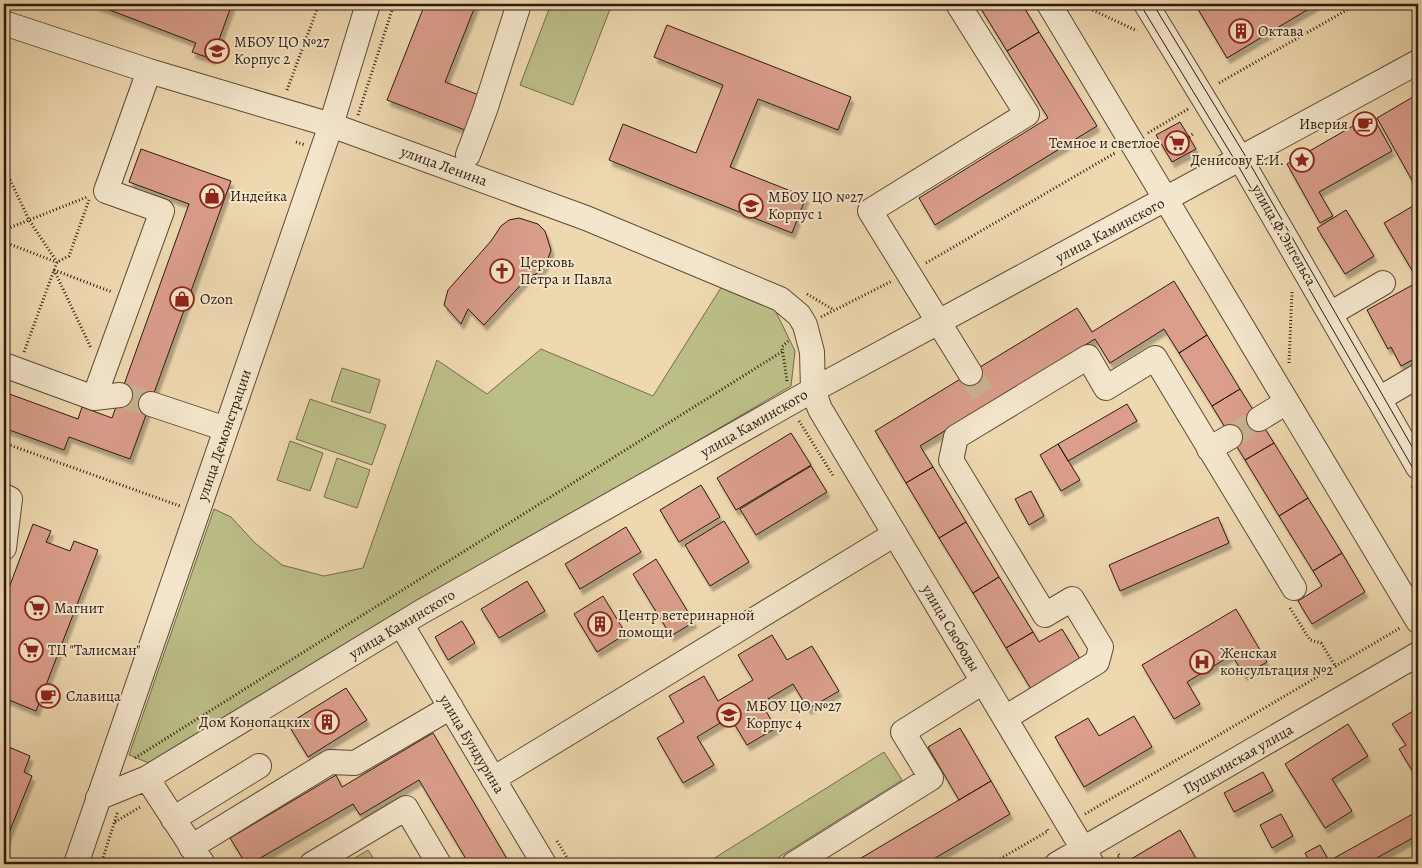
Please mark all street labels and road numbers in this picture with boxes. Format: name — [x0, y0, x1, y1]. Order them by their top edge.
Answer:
street label: улица Ленина — [397, 141, 490, 191]
street label: улица Ф.Энгельса — [1246, 180, 1321, 289]
street label: улица Каминского — [1051, 193, 1168, 268]
street label: улица Демонстрации — [192, 366, 256, 504]
street label: улица Каминского — [696, 384, 811, 462]
street label: улица Свободы — [917, 580, 985, 675]
street label: улица Каминского — [344, 584, 459, 664]
street label: улица Бундурина — [434, 690, 510, 797]
street label: Пушкинская улица — [1179, 719, 1297, 799]

